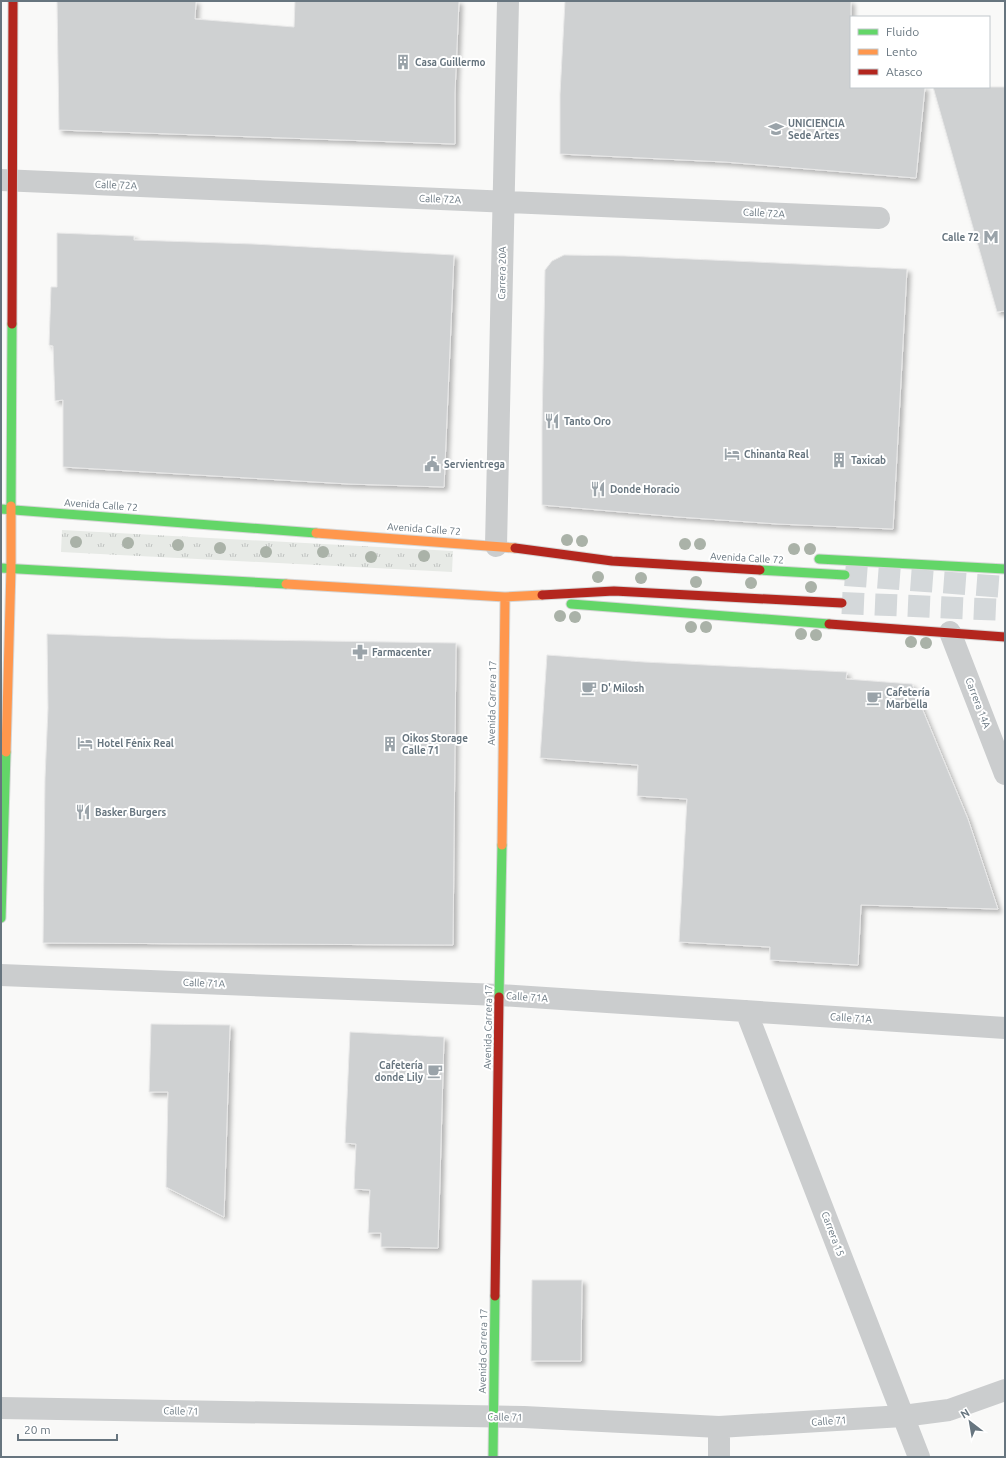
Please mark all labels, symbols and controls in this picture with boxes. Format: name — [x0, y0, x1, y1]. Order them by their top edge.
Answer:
legend — [850, 16, 990, 88]
text: Fluido — [886, 25, 919, 38]
text: Lento — [886, 45, 917, 58]
building icon: Casa Guillermo — [394, 53, 412, 71]
place label: Casa Guillermo — [415, 57, 486, 68]
text: Atasco — [886, 65, 922, 78]
place label: UNICIENCIA Sede Artes — [788, 118, 845, 141]
school or university icon: UNICIENCIA Sede Artes — [767, 120, 785, 138]
street label: Calle 72A — [95, 179, 138, 191]
street label: Calle 72A — [419, 193, 462, 205]
street label: Calle 72A — [743, 206, 786, 220]
metro station icon: Calle 72 — [982, 228, 1000, 246]
place label: Calle 72 — [942, 232, 979, 243]
street label: Carrera 20A — [496, 246, 508, 300]
restaurant icon: Tanto Oro — [543, 412, 561, 430]
place label: Tanto Oro — [564, 416, 611, 427]
hotel icon: Chinanta Real — [723, 445, 741, 463]
place label: Chinanta Real — [744, 449, 809, 460]
building icon: Taxicab — [830, 451, 848, 469]
public building icon: Servientrega — [423, 455, 441, 473]
place label: Taxicab — [851, 455, 886, 466]
place label: Servientrega — [444, 459, 505, 470]
restaurant icon: Donde Horacio — [589, 480, 607, 498]
place label: Donde Horacio — [610, 484, 680, 495]
street label: Avenida Calle 72 — [64, 497, 138, 513]
street label: Avenida Calle 72 — [387, 521, 461, 537]
street label: Avenida Calle 72 — [710, 551, 784, 565]
pharmacy icon: Farmacenter — [351, 643, 369, 661]
place label: Farmacenter — [372, 647, 432, 658]
street label: Avenida Carrera 17 — [486, 660, 498, 746]
street label: Carrera 14A — [963, 676, 993, 730]
cafe icon: D' Milosh — [580, 679, 598, 697]
place label: D' Milosh — [601, 683, 645, 694]
place label: Cafetería Marbella — [886, 686, 930, 710]
cafe icon: Cafetería Marbella — [865, 689, 883, 707]
place label: Oikos Storage Calle 71 — [402, 733, 468, 756]
hotel icon: Hotel Fénix Real — [76, 734, 94, 752]
building icon: Oikos Storage Calle 71 — [381, 735, 399, 753]
place label: Hotel Fénix Real — [97, 738, 174, 749]
restaurant icon: Basker Burgers — [74, 803, 92, 821]
place label: Basker Burgers — [95, 807, 167, 818]
street label: Calle 71A — [183, 977, 226, 989]
street label: Avenida Carrera 17 — [482, 984, 494, 1070]
street label: Calle 71A — [506, 990, 549, 1004]
street label: Calle 71A — [830, 1011, 873, 1025]
place label: Cafetería donde Lily — [374, 1059, 424, 1083]
cafe icon: Cafetería donde Lily — [426, 1062, 444, 1080]
street label: Carrera 15 — [819, 1210, 847, 1258]
street label: Avenida Carrera 17 — [477, 1308, 489, 1394]
north arrow — [950, 1402, 990, 1442]
street label: Calle 71 — [163, 1405, 199, 1417]
text: N — [958, 1406, 971, 1421]
street label: Calle 71 — [487, 1411, 523, 1423]
street label: Calle 71 — [811, 1414, 847, 1428]
scale bar — [18, 1416, 117, 1442]
text: 20 m — [24, 1423, 51, 1436]

